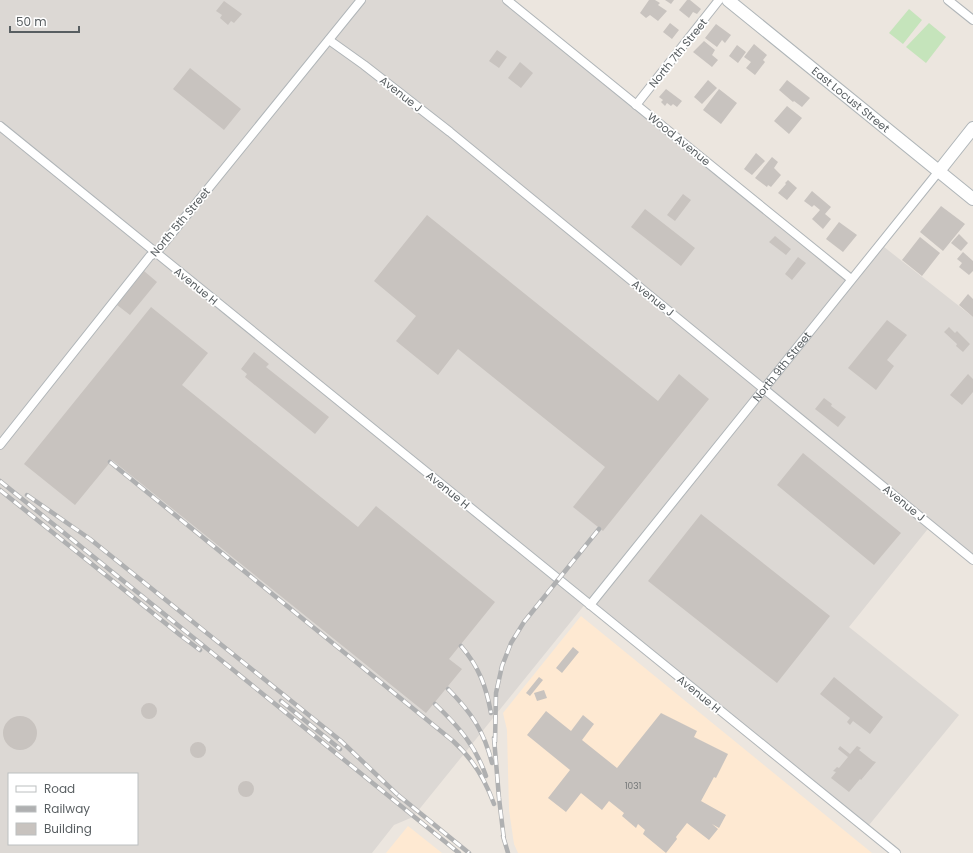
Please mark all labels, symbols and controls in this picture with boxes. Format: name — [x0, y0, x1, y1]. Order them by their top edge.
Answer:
scale bar — [10, 8, 79, 34]
text: 50 m — [16, 13, 47, 30]
street label: North 7th Street — [645, 15, 711, 91]
street label: East Locust Street — [808, 63, 893, 136]
street label: Avenue J — [376, 72, 426, 116]
street label: Wood Avenue — [644, 109, 714, 169]
street label: North 5th Street — [146, 184, 214, 260]
street label: Avenue H — [171, 263, 221, 309]
street label: Avenue J — [629, 276, 677, 320]
street label: North 9th Street — [749, 328, 815, 405]
street label: Avenue H — [423, 467, 473, 513]
street label: Avenue J — [880, 481, 928, 525]
street label: Avenue H — [674, 671, 724, 717]
legend — [8, 773, 138, 845]
text: Road — [44, 780, 75, 797]
house number: 1031 — [625, 780, 641, 792]
text: Railway — [44, 800, 90, 817]
text: Building — [44, 820, 92, 837]

